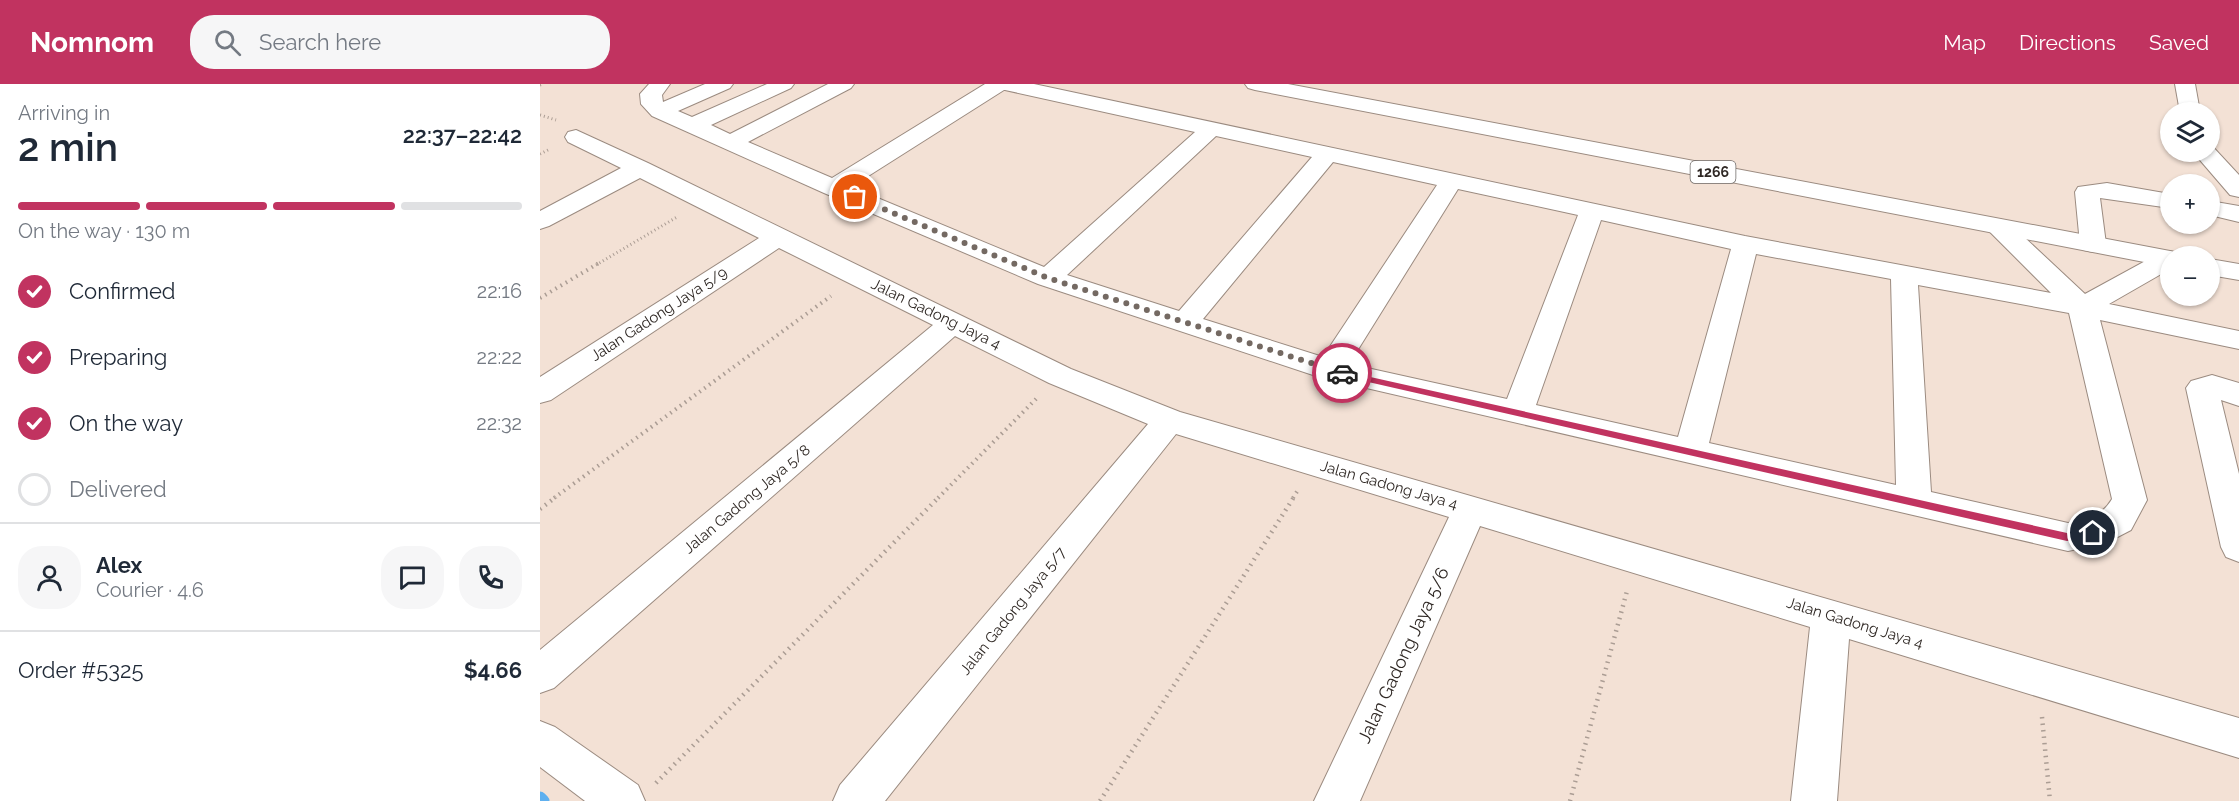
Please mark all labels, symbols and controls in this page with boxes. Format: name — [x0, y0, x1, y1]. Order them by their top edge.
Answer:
search box — [190, 15, 610, 69]
text: Nomnom — [30, 26, 154, 59]
icon: search — [211, 26, 244, 59]
text: Search here — [259, 29, 381, 55]
text: Map — [1943, 30, 1986, 55]
text: Directions — [2019, 30, 2116, 55]
text: Saved — [2149, 30, 2209, 55]
text: Arriving in — [18, 101, 110, 125]
map controls — [2160, 102, 2220, 306]
button: layers — [2160, 102, 2220, 162]
text: 22:37–22:42 — [403, 122, 522, 148]
text: 2 min — [18, 124, 118, 170]
road number: 1266 — [1690, 161, 1736, 183]
pin — [829, 171, 880, 222]
button: + — [2160, 174, 2220, 234]
icon: bag — [838, 180, 871, 213]
text: On the way · 130 m — [18, 219, 190, 243]
button: − — [2160, 246, 2220, 306]
street label: Jalan Gadong Jaya 5/9 — [587, 263, 731, 365]
icon: check — [18, 275, 51, 308]
street label: Jalan Gadong Jaya 4 — [868, 275, 1004, 353]
text: Confirmed — [69, 278, 176, 304]
text: 22:16 — [477, 279, 522, 303]
icon: check — [18, 341, 51, 374]
courier — [1312, 343, 1372, 403]
text: Preparing — [69, 344, 167, 370]
text: 22:22 — [477, 345, 522, 369]
icon: car — [1326, 357, 1359, 390]
icon: check — [18, 407, 51, 440]
text: On the way — [69, 410, 183, 436]
text: 22:32 — [476, 411, 522, 435]
street label: Jalan Gadong Jaya 5/8 — [680, 441, 814, 557]
street label: Jalan Gadong Jaya 4 — [1318, 457, 1460, 513]
text: Delivered — [69, 476, 167, 502]
pin — [2067, 507, 2118, 558]
icon: home — [2076, 516, 2109, 549]
street label: Jalan Gadong Jaya 5/7 — [956, 544, 1070, 678]
button: person — [18, 546, 81, 609]
button: chat — [381, 546, 444, 609]
button: phone — [459, 546, 522, 609]
text: Alex — [96, 552, 142, 578]
street label: Jalan Gadong Jaya 5/6 — [1353, 564, 1453, 746]
text: Courier · 4.6 — [96, 578, 204, 602]
street label: Jalan Gadong Jaya 4 — [1785, 594, 1925, 652]
text: Order #5325 — [18, 657, 143, 683]
text: $4.66 — [464, 657, 522, 683]

